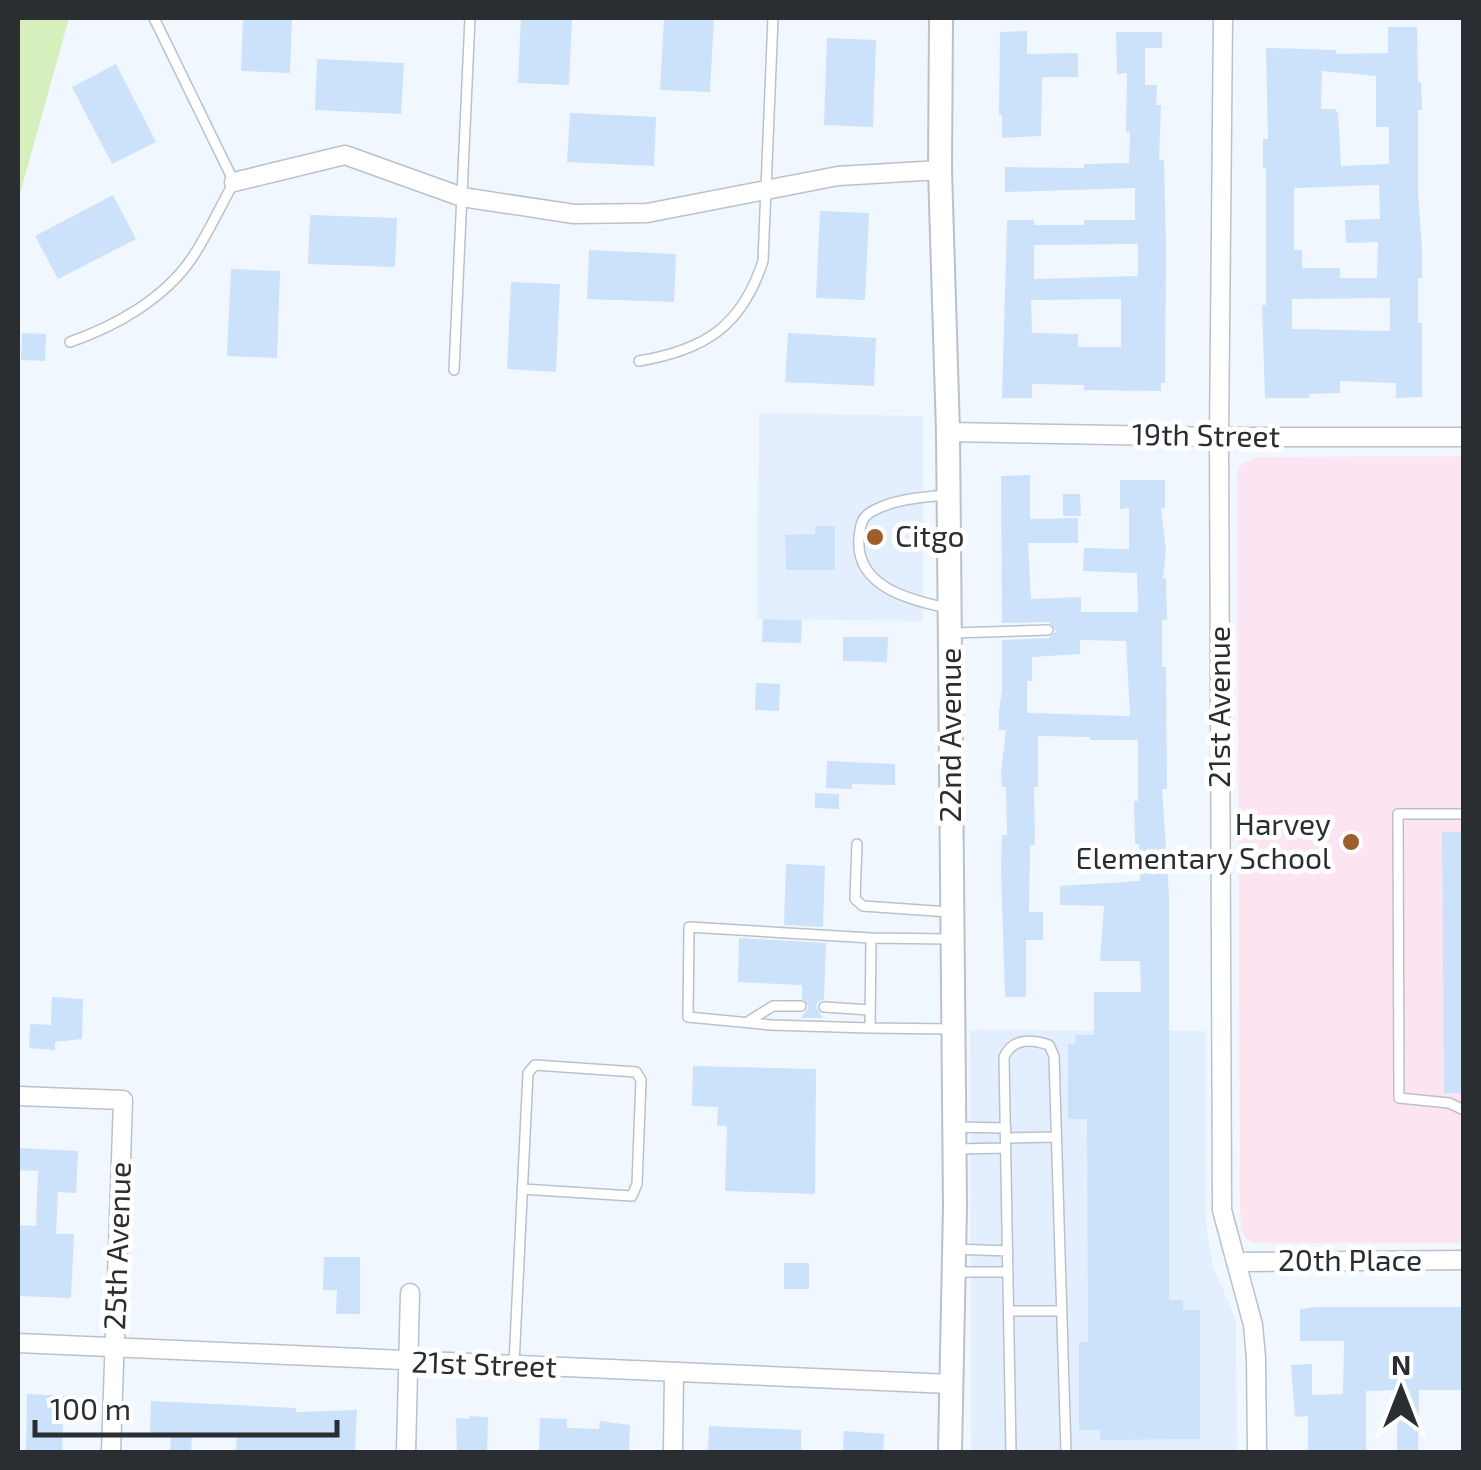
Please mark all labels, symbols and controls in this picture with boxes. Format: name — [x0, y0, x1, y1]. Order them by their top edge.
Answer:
street label: 19th Street — [1132, 415, 1280, 453]
place label: Citgo — [895, 517, 965, 553]
marker: Citgo — [864, 526, 886, 548]
street label: 21st Avenue — [1200, 626, 1236, 788]
street label: 22nd Avenue — [931, 648, 967, 822]
place label: Harvey Elementary School — [1076, 805, 1331, 875]
marker: Harvey Elementary School — [1340, 831, 1362, 853]
street label: 25th Avenue — [95, 1161, 137, 1331]
street label: 20th Place — [1278, 1241, 1422, 1277]
north arrow — [1351, 1340, 1451, 1440]
street label: 21st Street — [411, 1342, 557, 1384]
text: N — [1391, 1347, 1411, 1381]
scale bar — [35, 1375, 338, 1437]
text: 100 m — [50, 1390, 131, 1426]

